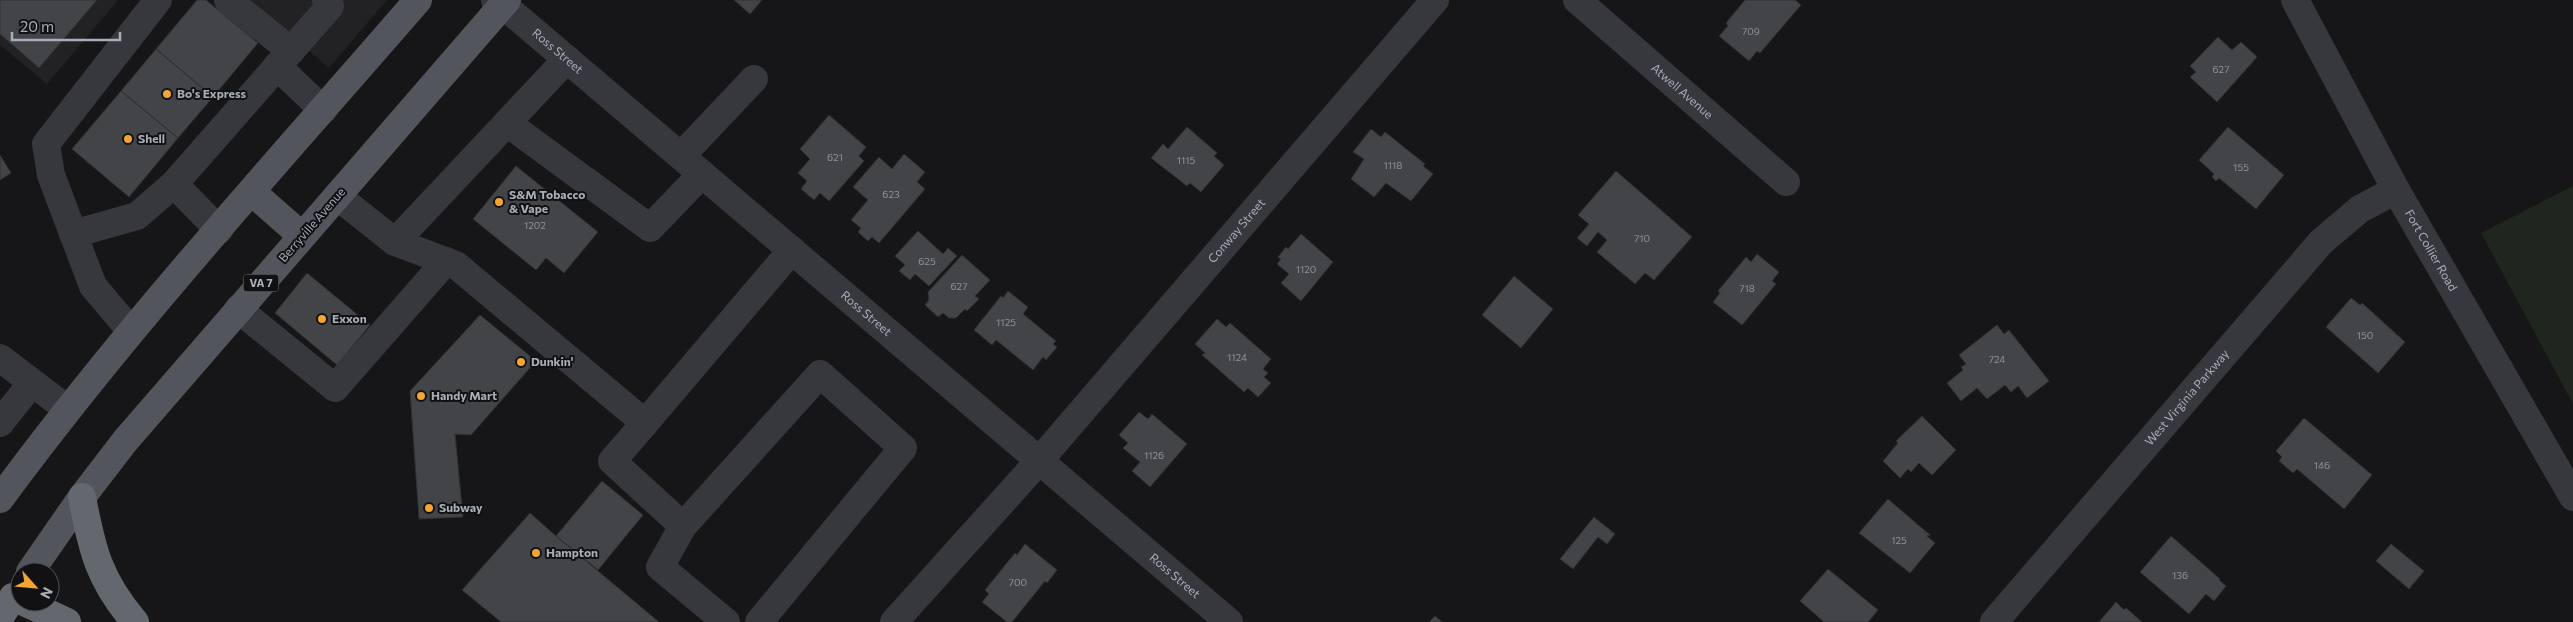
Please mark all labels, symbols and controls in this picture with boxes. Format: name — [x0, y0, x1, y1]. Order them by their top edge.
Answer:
scale bar — [12, 10, 120, 42]
text: 20 m — [20, 17, 54, 35]
street label: Ross Street — [530, 25, 586, 76]
house number: 709 — [1742, 25, 1760, 37]
street label: Atwell Avenue — [1649, 60, 1716, 121]
house number: 627 — [2213, 63, 2229, 75]
place label: Bo's Express — [177, 86, 246, 100]
marker: Bo's Express — [161, 88, 173, 100]
place label: Shell — [138, 131, 165, 145]
marker: Shell — [122, 133, 134, 145]
house number: 621 — [827, 151, 843, 163]
house number: 1115 — [1177, 154, 1196, 166]
house number: 1118 — [1384, 159, 1402, 171]
house number: 155 — [2233, 161, 2249, 173]
street label: Berryville Avenue — [275, 184, 347, 264]
place label: S&M Tobacco & Vape — [509, 187, 586, 215]
house number: 623 — [882, 188, 900, 200]
street label: Conway Street — [1204, 195, 1267, 265]
marker: S&M Tobacco & Vape — [493, 196, 505, 208]
street label: Fort Collier Road — [2403, 207, 2461, 293]
house number: 1202 — [524, 219, 546, 231]
house number: 710 — [1634, 232, 1650, 244]
house number: 625 — [918, 255, 936, 267]
house number: 1120 — [1296, 263, 1316, 275]
road number: VA 7 — [244, 274, 278, 292]
house number: 627 — [951, 280, 967, 292]
house number: 718 — [1739, 282, 1755, 294]
street label: Ross Street — [839, 287, 895, 338]
place label: Exxon — [332, 311, 367, 325]
marker: Exxon — [316, 313, 328, 325]
house number: 1125 — [996, 316, 1016, 328]
house number: 150 — [2357, 329, 2373, 341]
street label: West Virginia Parkway — [2141, 346, 2231, 448]
house number: 1124 — [1227, 351, 1247, 363]
house number: 724 — [1989, 353, 2005, 365]
place label: Dunkin' — [531, 354, 574, 368]
marker: Dunkin' — [515, 356, 527, 368]
place label: Handy Mart — [431, 388, 497, 402]
marker: Handy Mart — [415, 390, 427, 402]
house number: 1126 — [1144, 449, 1164, 461]
house number: 146 — [2314, 459, 2330, 471]
place label: Subway — [439, 500, 483, 514]
marker: Subway — [423, 502, 435, 514]
house number: 125 — [1891, 534, 1907, 546]
place label: Hampton — [546, 545, 598, 559]
marker: Hampton — [530, 547, 542, 559]
street label: Ross Street — [1147, 550, 1204, 601]
north arrow — [10, 562, 60, 612]
house number: 136 — [2172, 569, 2188, 581]
house number: 700 — [1009, 576, 1027, 588]
text: N — [37, 585, 57, 602]

